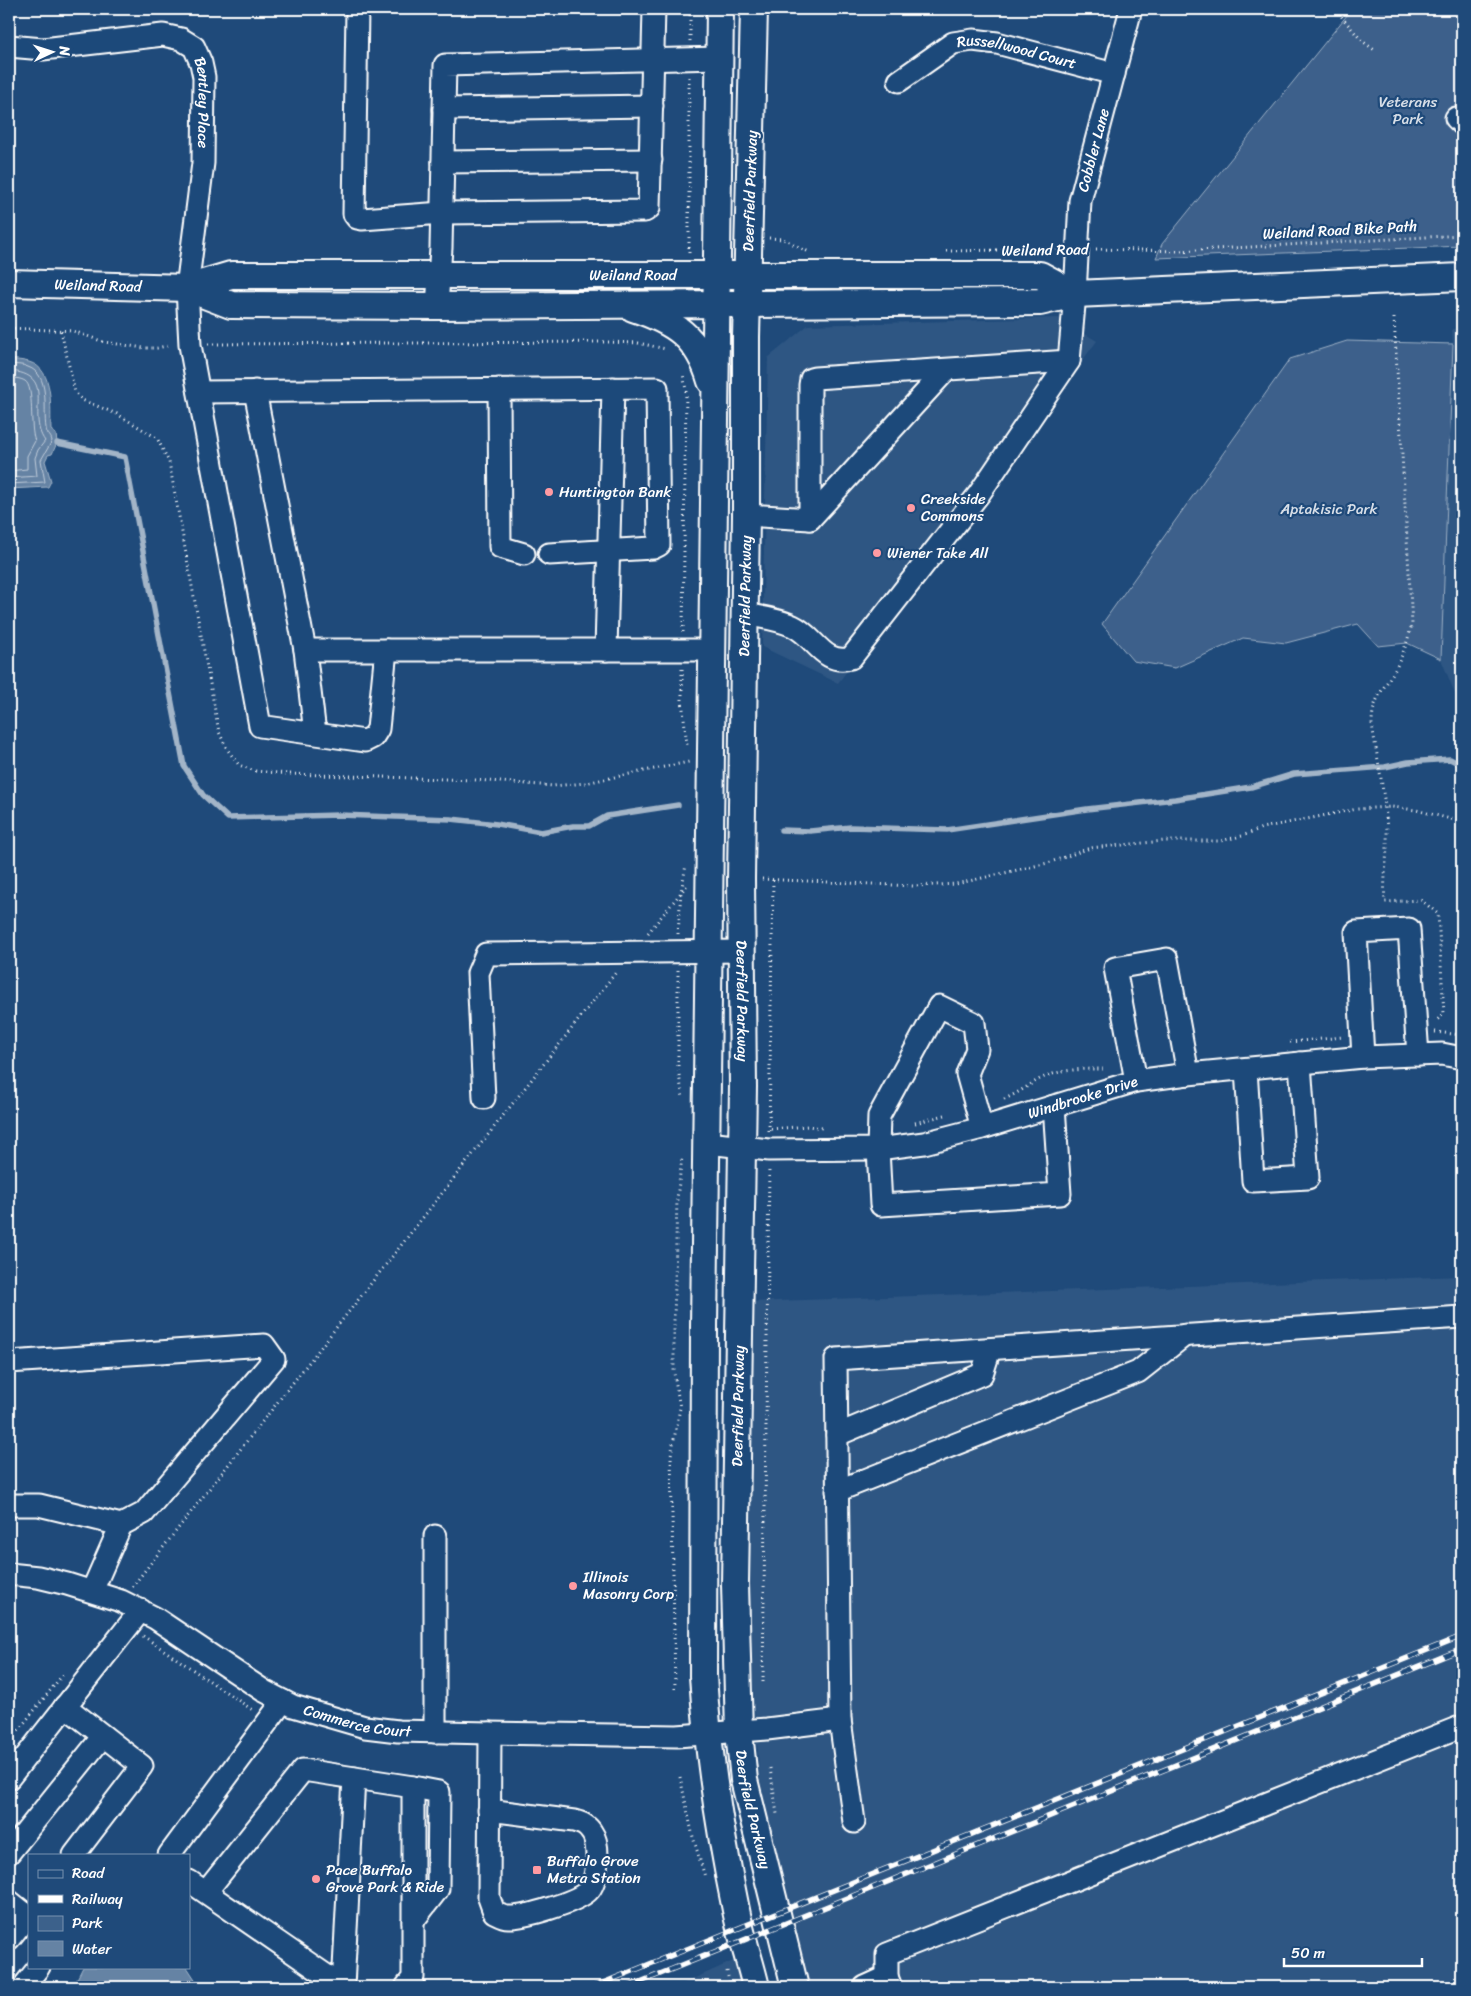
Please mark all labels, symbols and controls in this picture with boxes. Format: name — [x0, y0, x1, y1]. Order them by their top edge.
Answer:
street label: Russellwood Court — [955, 27, 1080, 77]
north arrow — [28, 28, 78, 78]
text: N — [52, 44, 77, 57]
street label: Bentley Place — [187, 52, 217, 149]
park label: Veterans Park — [1379, 89, 1437, 132]
street label: Cobbler Lane — [1070, 105, 1117, 195]
street label: Deerfield Parkway — [735, 130, 765, 252]
street label: Weiland Road Bike Path — [1262, 213, 1418, 247]
street label: Weiland Road — [1001, 236, 1090, 264]
street label: Weiland Road — [589, 262, 678, 288]
street label: Weiland Road — [54, 271, 143, 300]
place label: Huntington Bank — [559, 479, 671, 505]
marker: Huntington Bank — [543, 486, 555, 498]
place label: Creekside Commons — [921, 486, 986, 529]
park label: Aptakisic Park — [1279, 496, 1379, 522]
marker: Creekside Commons — [905, 502, 917, 514]
street label: Deerfield Parkway — [731, 535, 759, 657]
place label: Wiener Take All — [887, 540, 989, 566]
marker: Wiener Take All — [871, 547, 883, 559]
street label: Deerfield Parkway — [729, 940, 756, 1062]
street label: Windbrooke Drive — [1024, 1068, 1141, 1126]
street label: Deerfield Parkway — [724, 1345, 752, 1467]
place label: Illinois Masonry Corp — [582, 1564, 674, 1607]
marker: Illinois Masonry Corp — [567, 1580, 579, 1592]
street label: Commerce Court — [301, 1697, 412, 1744]
street label: Deerfield Parkway — [728, 1749, 778, 1872]
place label: Buffalo Grove Metra Station — [547, 1848, 640, 1891]
legend — [28, 1854, 190, 1968]
place label: Pace Buffalo Grove Park & Ride — [326, 1857, 445, 1900]
text: Road — [72, 1860, 105, 1886]
marker: Buffalo Grove Metra Station — [531, 1864, 543, 1876]
marker: Pace Buffalo Grove Park & Ride — [310, 1873, 322, 1885]
text: Railway — [72, 1886, 123, 1912]
text: Park — [72, 1910, 103, 1936]
text: Water — [72, 1936, 112, 1962]
scale bar — [1284, 1936, 1421, 1968]
text: 50 m — [1291, 1940, 1326, 1966]

